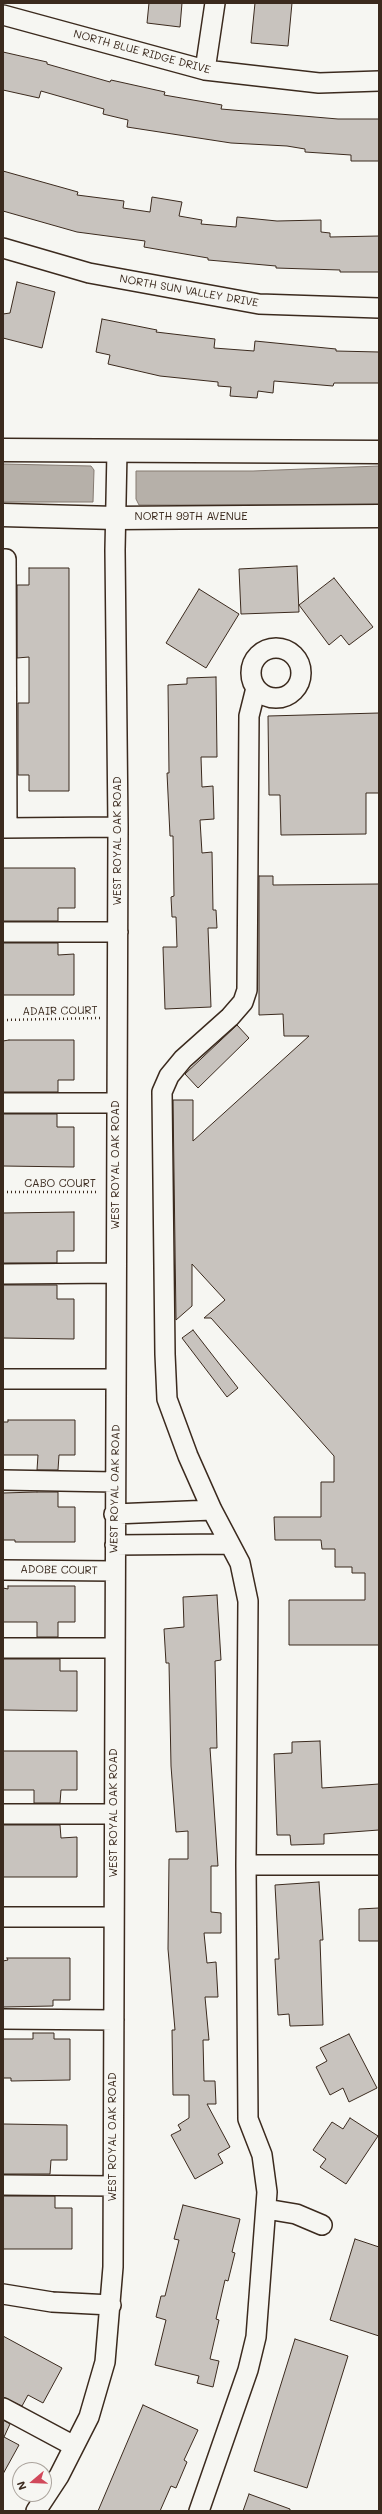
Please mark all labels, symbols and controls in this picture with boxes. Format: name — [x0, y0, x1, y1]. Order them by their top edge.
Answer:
street label: NORTH BLUE RIDGE DRIVE — [72, 27, 212, 77]
street label: NORTH SUN VALLEY DRIVE — [118, 272, 260, 310]
street label: NORTH 99TH AVENUE — [135, 510, 247, 524]
street label: WEST ROYAL OAK ROAD — [111, 776, 125, 906]
street label: ADAIR COURT — [22, 1004, 98, 1018]
street label: WEST ROYAL OAK ROAD — [109, 1100, 123, 1230]
street label: CABO COURT — [24, 1177, 96, 1191]
street label: WEST ROYAL OAK ROAD — [107, 1424, 123, 1554]
street label: ADOBE COURT — [20, 1563, 98, 1577]
street label: WEST ROYAL OAK ROAD — [107, 1748, 121, 1878]
street label: WEST ROYAL OAK ROAD — [106, 2072, 120, 2202]
north arrow — [12, 2462, 52, 2502]
text: N — [13, 2479, 30, 2492]

